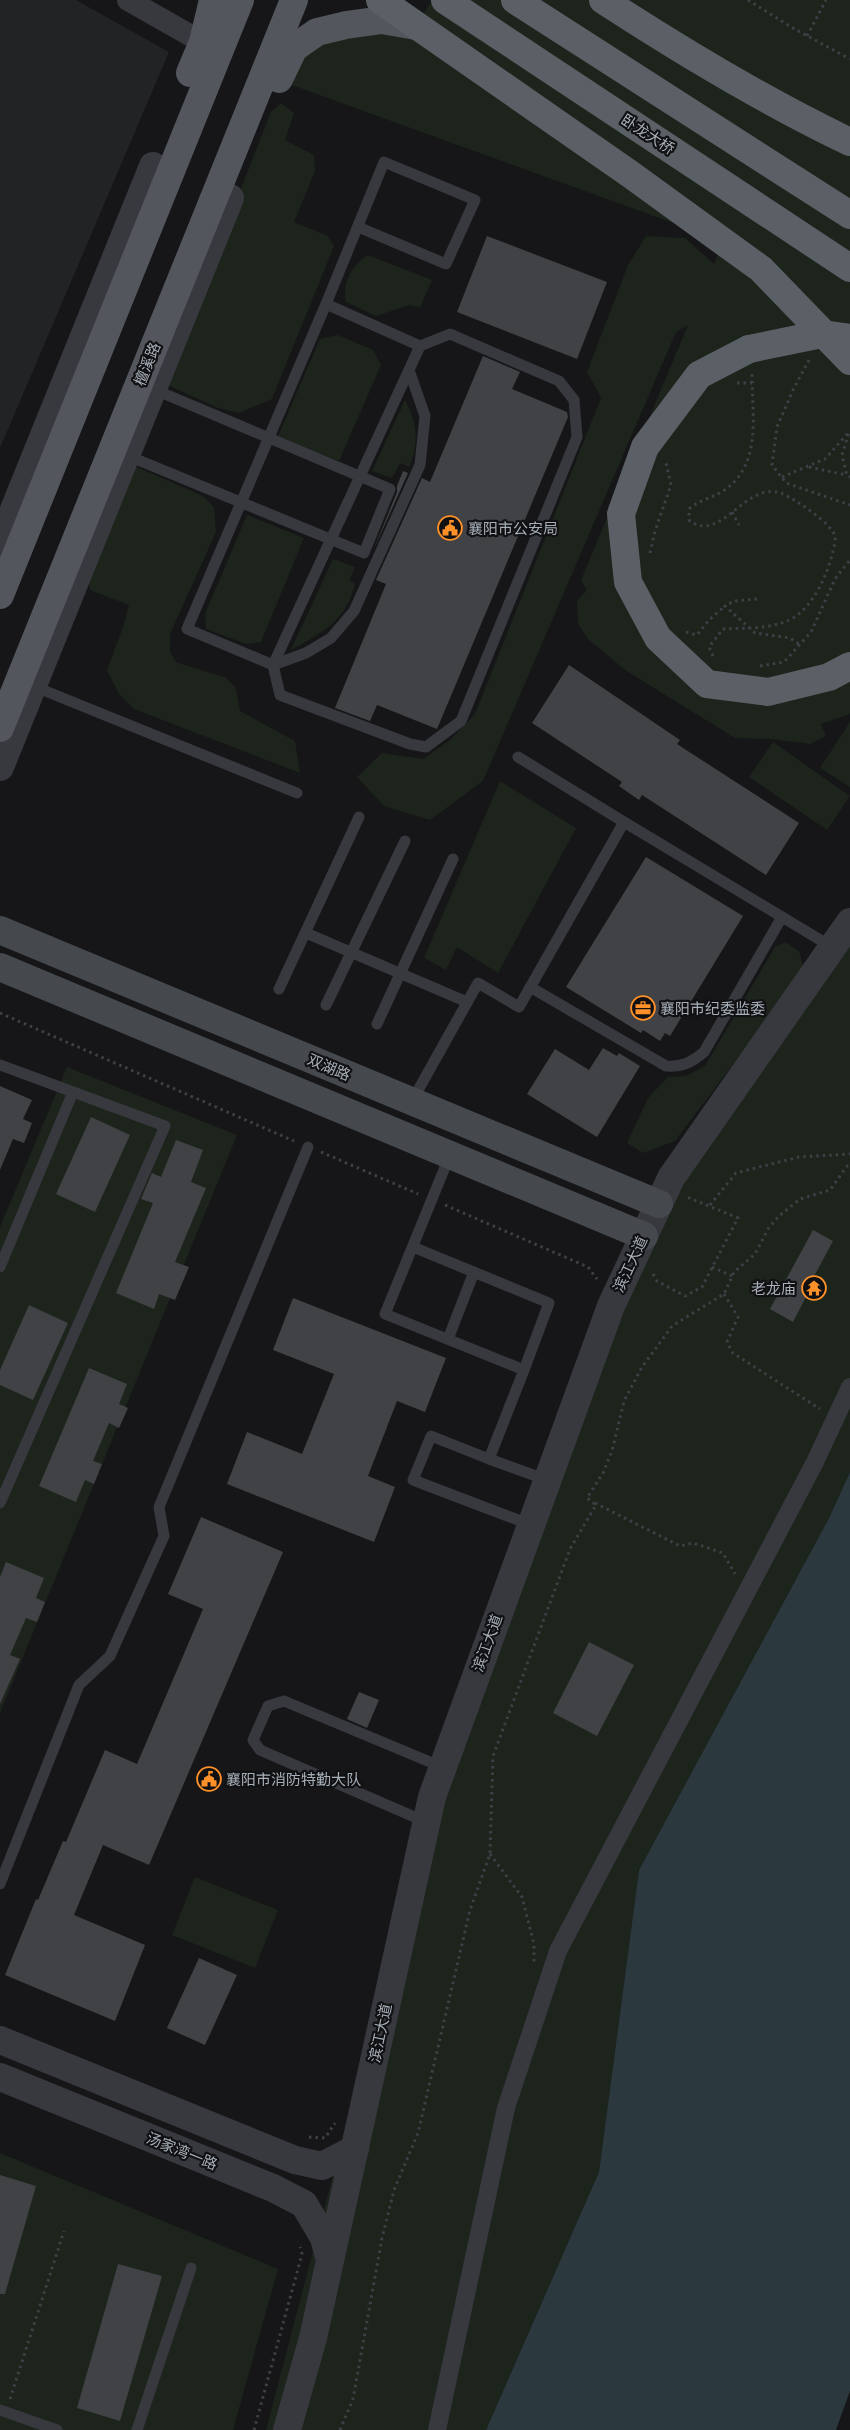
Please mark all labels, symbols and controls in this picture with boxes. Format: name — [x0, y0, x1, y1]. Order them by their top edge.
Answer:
street label: 卧龙大桥 — [618, 110, 678, 158]
street label: 檀溪路 — [130, 340, 164, 388]
public building icon: 襄阳市公安局 — [437, 515, 463, 541]
place label: 襄阳市公安局 — [468, 519, 558, 538]
office icon: 襄阳市纪委监委 — [630, 995, 656, 1021]
place label: 襄阳市纪委监委 — [660, 999, 765, 1018]
street label: 双湖路 — [305, 1049, 353, 1085]
street label: 滨江大道 — [609, 1233, 651, 1295]
temple icon: 老龙庙 — [801, 1275, 827, 1301]
place label: 老龙庙 — [751, 1279, 796, 1298]
street label: 滨江大道 — [468, 1612, 506, 1674]
public building icon: 襄阳市消防特勤大队 — [196, 1766, 222, 1792]
place label: 襄阳市消防特勤大队 — [226, 1770, 361, 1789]
street label: 滨江大道 — [364, 2002, 396, 2064]
street label: 汤家湾一路 — [144, 2128, 220, 2174]

